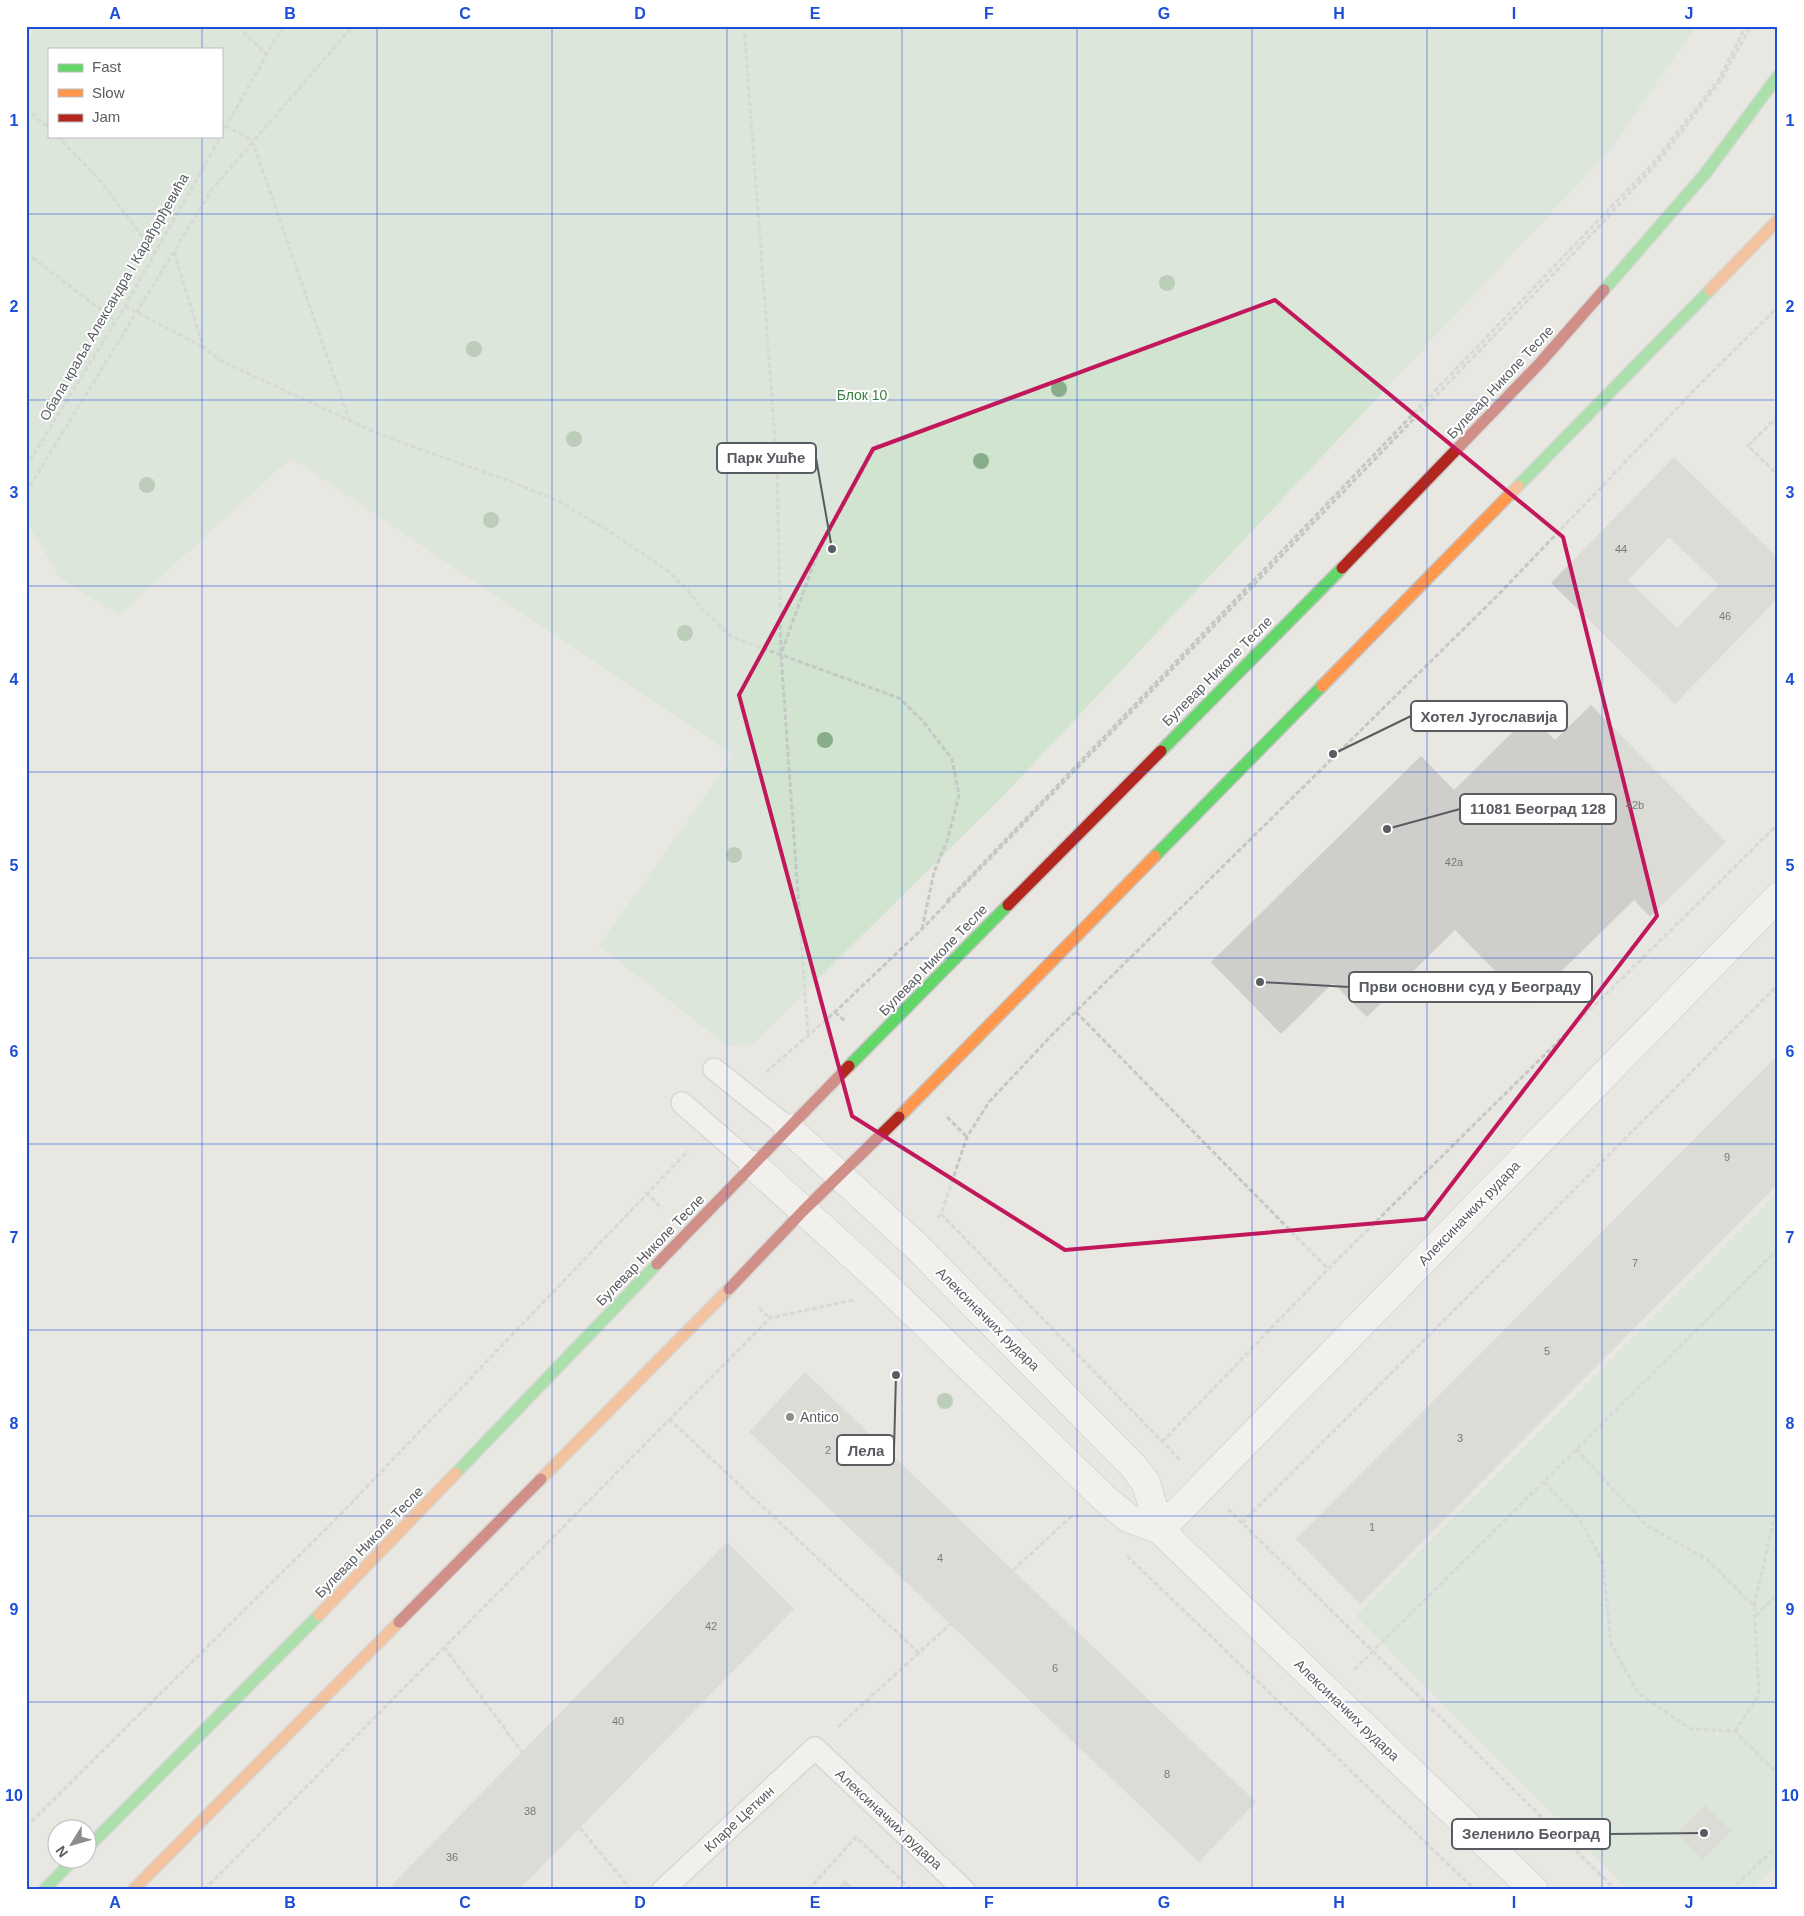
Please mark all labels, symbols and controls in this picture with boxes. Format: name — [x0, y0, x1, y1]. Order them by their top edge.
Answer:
text: A — [109, 5, 121, 22]
text: B — [284, 5, 296, 22]
text: C — [459, 5, 471, 22]
text: D — [634, 5, 646, 22]
text: E — [810, 5, 821, 22]
text: F — [984, 5, 994, 22]
text: G — [1158, 5, 1170, 22]
text: H — [1333, 5, 1345, 22]
text: I — [1512, 5, 1516, 22]
text: J — [1685, 5, 1693, 22]
legend — [48, 48, 222, 138]
text: Fast — [92, 58, 122, 75]
text: Slow — [92, 84, 125, 101]
text: Jam — [92, 108, 120, 125]
text: 1 — [10, 112, 19, 129]
text: 1 — [1786, 112, 1795, 129]
street label: Обала краља Александра I Карађорђевића — [36, 170, 192, 424]
text: 2 — [10, 298, 19, 315]
text: 2 — [1786, 298, 1795, 315]
street label: Булевар Николе Тесле — [1444, 322, 1557, 442]
park label: Блок 10 — [837, 387, 888, 403]
callout: Парк Ушће — [717, 443, 816, 473]
text: Парк Ушће — [727, 449, 805, 466]
text: 3 — [10, 484, 19, 501]
text: 3 — [1786, 484, 1795, 501]
house number: 44 — [1615, 543, 1627, 555]
house number: 46 — [1719, 610, 1731, 622]
street label: Булевар Николе Тесле — [1159, 613, 1275, 729]
text: 4 — [10, 671, 19, 688]
text: 4 — [1786, 671, 1795, 688]
callout: Хотел Југославија — [1411, 701, 1567, 731]
text: Хотел Југославија — [1421, 708, 1558, 725]
callout: 11081 Београд 128 — [1460, 794, 1616, 824]
house number: 42b — [1626, 799, 1644, 811]
text: 11081 Београд 128 — [1470, 800, 1606, 817]
house number: 42a — [1445, 856, 1464, 868]
text: 5 — [10, 857, 19, 874]
text: 5 — [1786, 857, 1795, 874]
street label: Булевар Николе Тесле — [876, 901, 990, 1019]
callout: Први основни суд у Београду — [1349, 972, 1592, 1002]
text: Први основни суд у Београду — [1359, 978, 1582, 995]
text: 6 — [10, 1043, 19, 1060]
text: 6 — [1786, 1043, 1795, 1060]
house number: 9 — [1724, 1151, 1730, 1163]
street label: Алексиначких рудара — [1415, 1157, 1523, 1269]
street label: Булевар Николе Тесле — [593, 1191, 707, 1309]
text: 7 — [10, 1229, 19, 1246]
text: 7 — [1786, 1229, 1795, 1246]
house number: 7 — [1632, 1257, 1638, 1269]
street label: Алексиначких рудара — [933, 1264, 1043, 1374]
house number: 5 — [1544, 1345, 1550, 1357]
place label: Antico — [800, 1409, 839, 1425]
marker: Antico — [784, 1411, 796, 1423]
text: 8 — [10, 1415, 19, 1432]
text: 8 — [1786, 1415, 1795, 1432]
house number: 3 — [1457, 1432, 1463, 1444]
callout: Лела — [837, 1435, 894, 1465]
text: Лела — [848, 1442, 885, 1459]
house number: 2 — [825, 1444, 831, 1456]
street label: Булевар Николе Тесле — [312, 1483, 426, 1601]
house number: 1 — [1369, 1521, 1375, 1533]
house number: 4 — [937, 1552, 943, 1564]
text: 9 — [10, 1601, 19, 1618]
text: 9 — [1786, 1601, 1795, 1618]
house number: 42 — [705, 1620, 717, 1632]
street label: Алексиначких рудара — [1291, 1656, 1403, 1764]
house number: 6 — [1052, 1662, 1058, 1674]
house number: 40 — [612, 1715, 624, 1727]
street label: Алексиначких рудара — [833, 1766, 946, 1873]
house number: 8 — [1164, 1768, 1170, 1780]
street label: Кларе Цеткин — [701, 1783, 777, 1855]
text: 10 — [5, 1787, 23, 1804]
text: 10 — [1781, 1787, 1799, 1804]
house number: 38 — [524, 1805, 536, 1817]
north arrow — [48, 1818, 98, 1868]
callout: Зеленило Београд — [1452, 1819, 1610, 1849]
text: Зеленило Београд — [1462, 1825, 1600, 1842]
text: N — [52, 1843, 71, 1861]
house number: 36 — [446, 1851, 458, 1863]
text: A — [109, 1894, 121, 1911]
text: B — [284, 1894, 296, 1911]
text: C — [459, 1894, 471, 1911]
text: D — [634, 1894, 646, 1911]
text: E — [810, 1894, 821, 1911]
text: F — [984, 1894, 994, 1911]
text: G — [1158, 1894, 1170, 1911]
text: H — [1333, 1894, 1345, 1911]
text: I — [1512, 1894, 1516, 1911]
text: J — [1685, 1894, 1693, 1911]

